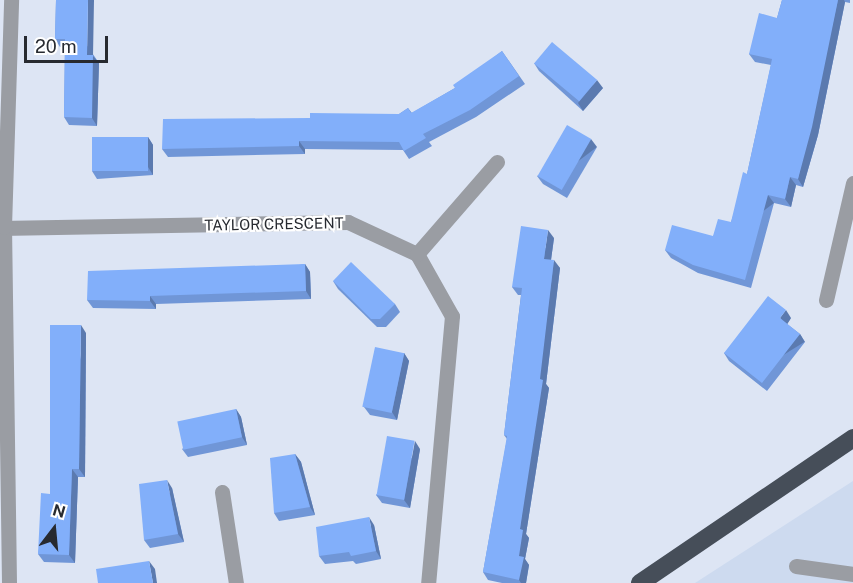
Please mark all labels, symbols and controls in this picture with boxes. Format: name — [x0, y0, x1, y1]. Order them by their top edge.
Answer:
scale bar — [27, 24, 111, 62]
text: 20 m — [35, 36, 77, 57]
street label: TAYLOR CRESCENT — [204, 214, 344, 234]
north arrow — [24, 499, 84, 559]
text: N — [50, 500, 68, 522]

